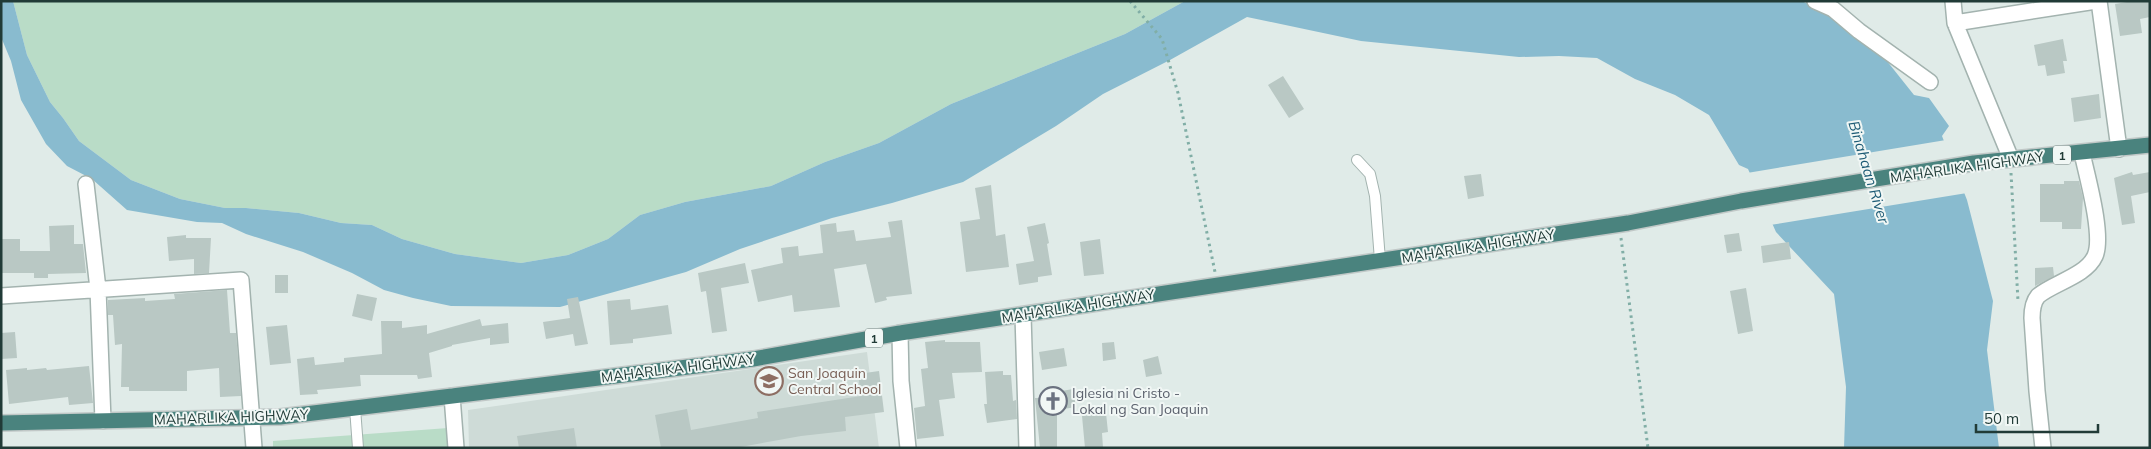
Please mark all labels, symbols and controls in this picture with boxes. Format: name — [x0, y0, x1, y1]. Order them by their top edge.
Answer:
water label: Binahaan River — [1844, 118, 1894, 226]
road number: 1 — [2053, 146, 2071, 164]
street label: MAHARLIKA HIGHWAY — [1889, 147, 2045, 187]
street label: MAHARLIKA HIGHWAY — [1400, 225, 1556, 267]
street label: MAHARLIKA HIGHWAY — [1000, 285, 1156, 327]
road number: 1 — [865, 328, 883, 348]
street label: MAHARLIKA HIGHWAY — [600, 350, 756, 386]
place label: San Joaquin Central School — [788, 364, 881, 398]
school or university icon: San Joaquin Central School — [754, 366, 784, 396]
place label: Iglesia ni Cristo - Lokal ng San Joaquin — [1072, 384, 1208, 418]
church icon: Iglesia ni Cristo - Lokal ng San Joaquin — [1038, 386, 1068, 416]
scale bar — [1976, 402, 2098, 434]
street label: MAHARLIKA HIGHWAY — [153, 405, 309, 429]
text: 50 m — [1984, 409, 2019, 428]

